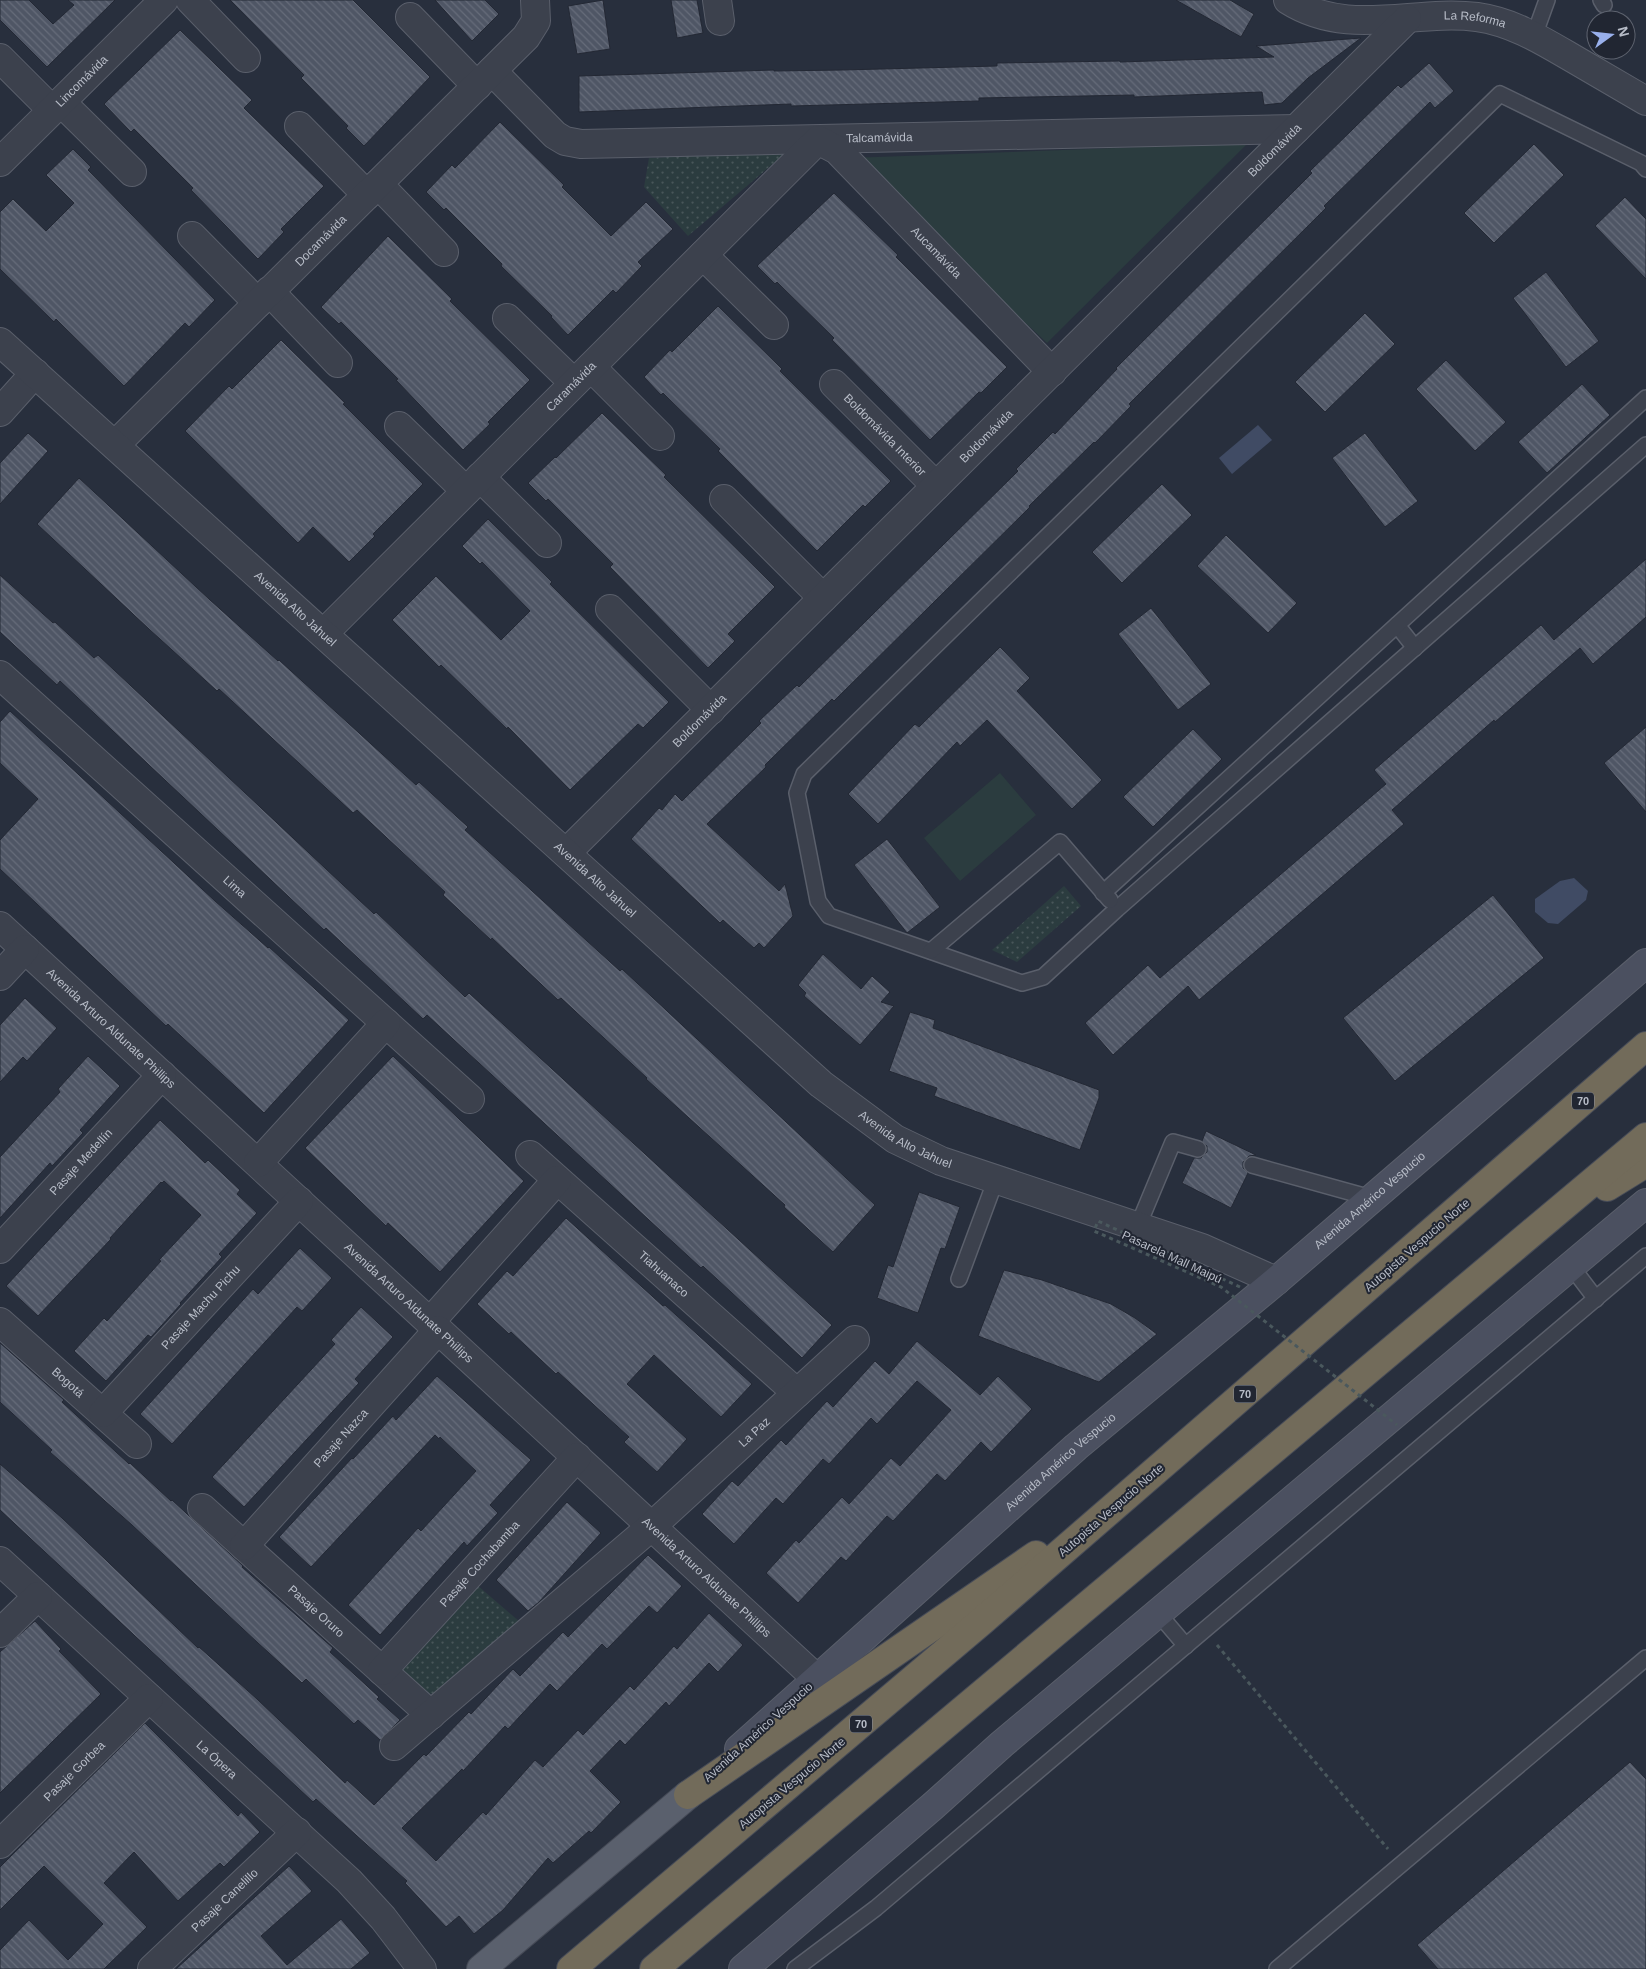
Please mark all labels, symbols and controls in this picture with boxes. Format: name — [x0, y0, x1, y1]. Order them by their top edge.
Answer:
street label: La Reforma — [1444, 9, 1508, 31]
north arrow — [1586, 10, 1636, 60]
text: N — [1615, 25, 1633, 39]
street label: Lincomávida — [53, 52, 111, 110]
street label: Boldomávida — [1245, 121, 1304, 180]
street label: Talcamávida — [846, 130, 913, 145]
street label: Docamávida — [292, 212, 350, 269]
street label: Aucamávida — [908, 224, 964, 281]
street label: Caramávida — [543, 358, 599, 414]
street label: Boldomávida Interior — [841, 391, 929, 479]
street label: Boldomávida — [957, 406, 1016, 466]
street label: Avenida Alto Jahuel — [251, 568, 339, 649]
street label: Boldomávida — [670, 691, 729, 750]
street label: Avenida Alto Jahuel — [551, 839, 639, 920]
street label: Lima — [220, 873, 249, 901]
street label: Avenida Arturo Aldunate Phillips — [44, 966, 178, 1091]
road number: 70 — [1572, 1092, 1594, 1110]
street label: Avenida Alto Jahuel — [856, 1107, 954, 1171]
street label: Pasaje Medellín — [47, 1126, 115, 1198]
street label: Avenida Américo Vespucio — [1311, 1149, 1428, 1252]
street label: Autopista Vespucio Norte — [1362, 1195, 1473, 1294]
street label: Pasarela Mall Maipú — [1120, 1228, 1224, 1286]
street label: Avenida Arturo Aldunate Phillips — [342, 1240, 476, 1366]
street label: Tiahuanaco — [636, 1248, 692, 1300]
street label: Pasaje Machu Pichu — [158, 1262, 243, 1352]
street label: Bogotá — [49, 1365, 87, 1401]
road number: 70 — [1234, 1386, 1256, 1402]
street label: Pasaje Nazca — [311, 1406, 371, 1470]
street label: Avenida Américo Vespucio — [1002, 1410, 1119, 1514]
street label: La Paz — [736, 1414, 773, 1450]
street label: Autopista Vespucio Norte — [1056, 1460, 1167, 1559]
street label: Avenida Arturo Aldunate Phillips — [639, 1514, 774, 1640]
street label: Pasaje Cochabamba — [437, 1518, 523, 1610]
street label: Pasaje Oruro — [285, 1582, 347, 1640]
street label: Avenida Américo Vespucio — [701, 1679, 816, 1785]
road number: 70 — [850, 1716, 872, 1732]
street label: Autopista Vespucio Norte — [736, 1734, 848, 1832]
street label: Pasaje Gorbea — [41, 1738, 108, 1804]
street label: La Ópera — [193, 1738, 240, 1782]
street label: Pasaje Canelillo — [189, 1865, 261, 1935]

